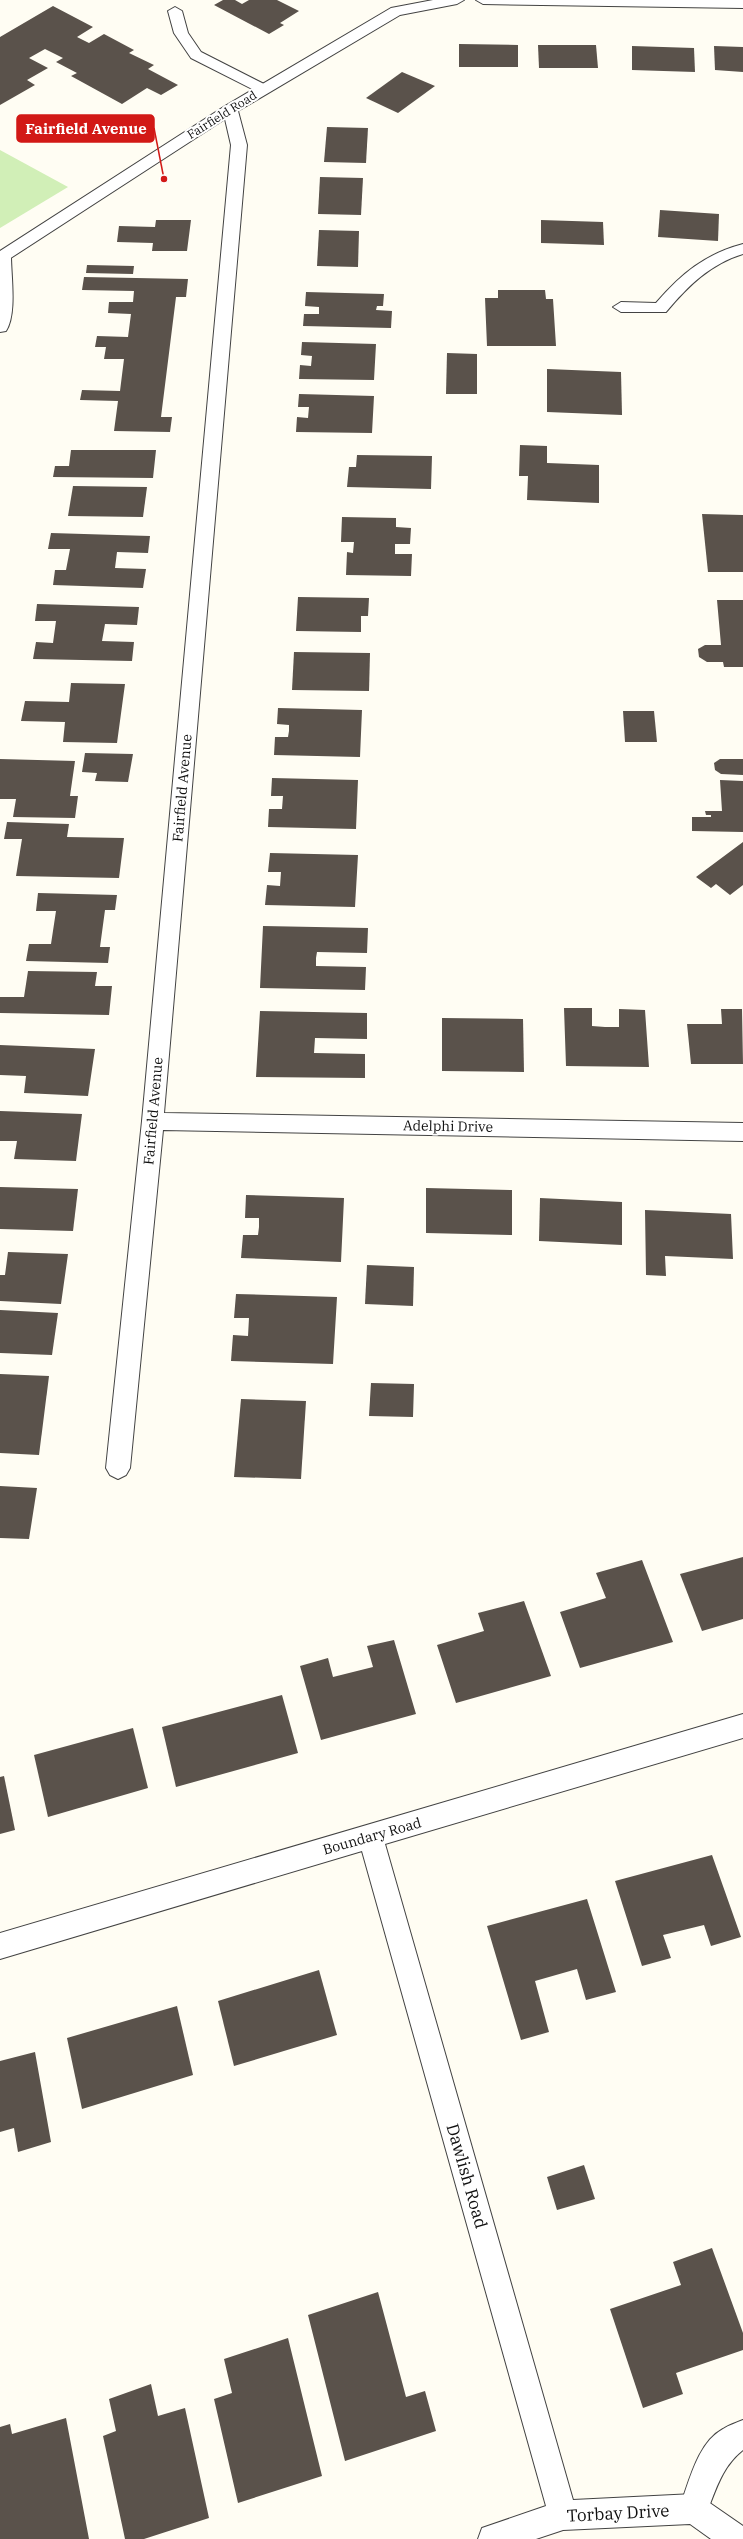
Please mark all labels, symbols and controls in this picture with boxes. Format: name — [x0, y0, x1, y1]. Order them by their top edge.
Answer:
street label: Fairfield Road — [184, 87, 259, 142]
callout: Fairfield Avenue — [17, 115, 154, 142]
text: Fairfield Avenue — [25, 119, 147, 138]
street label: Fairfield Avenue — [168, 733, 196, 843]
street label: Fairfield Avenue — [139, 1056, 167, 1166]
street label: Adelphi Drive — [403, 1116, 493, 1136]
street label: Boundary Road — [321, 1813, 424, 1859]
street label: Dawlish Road — [442, 2121, 492, 2231]
street label: Torbay Drive — [566, 2499, 670, 2527]

